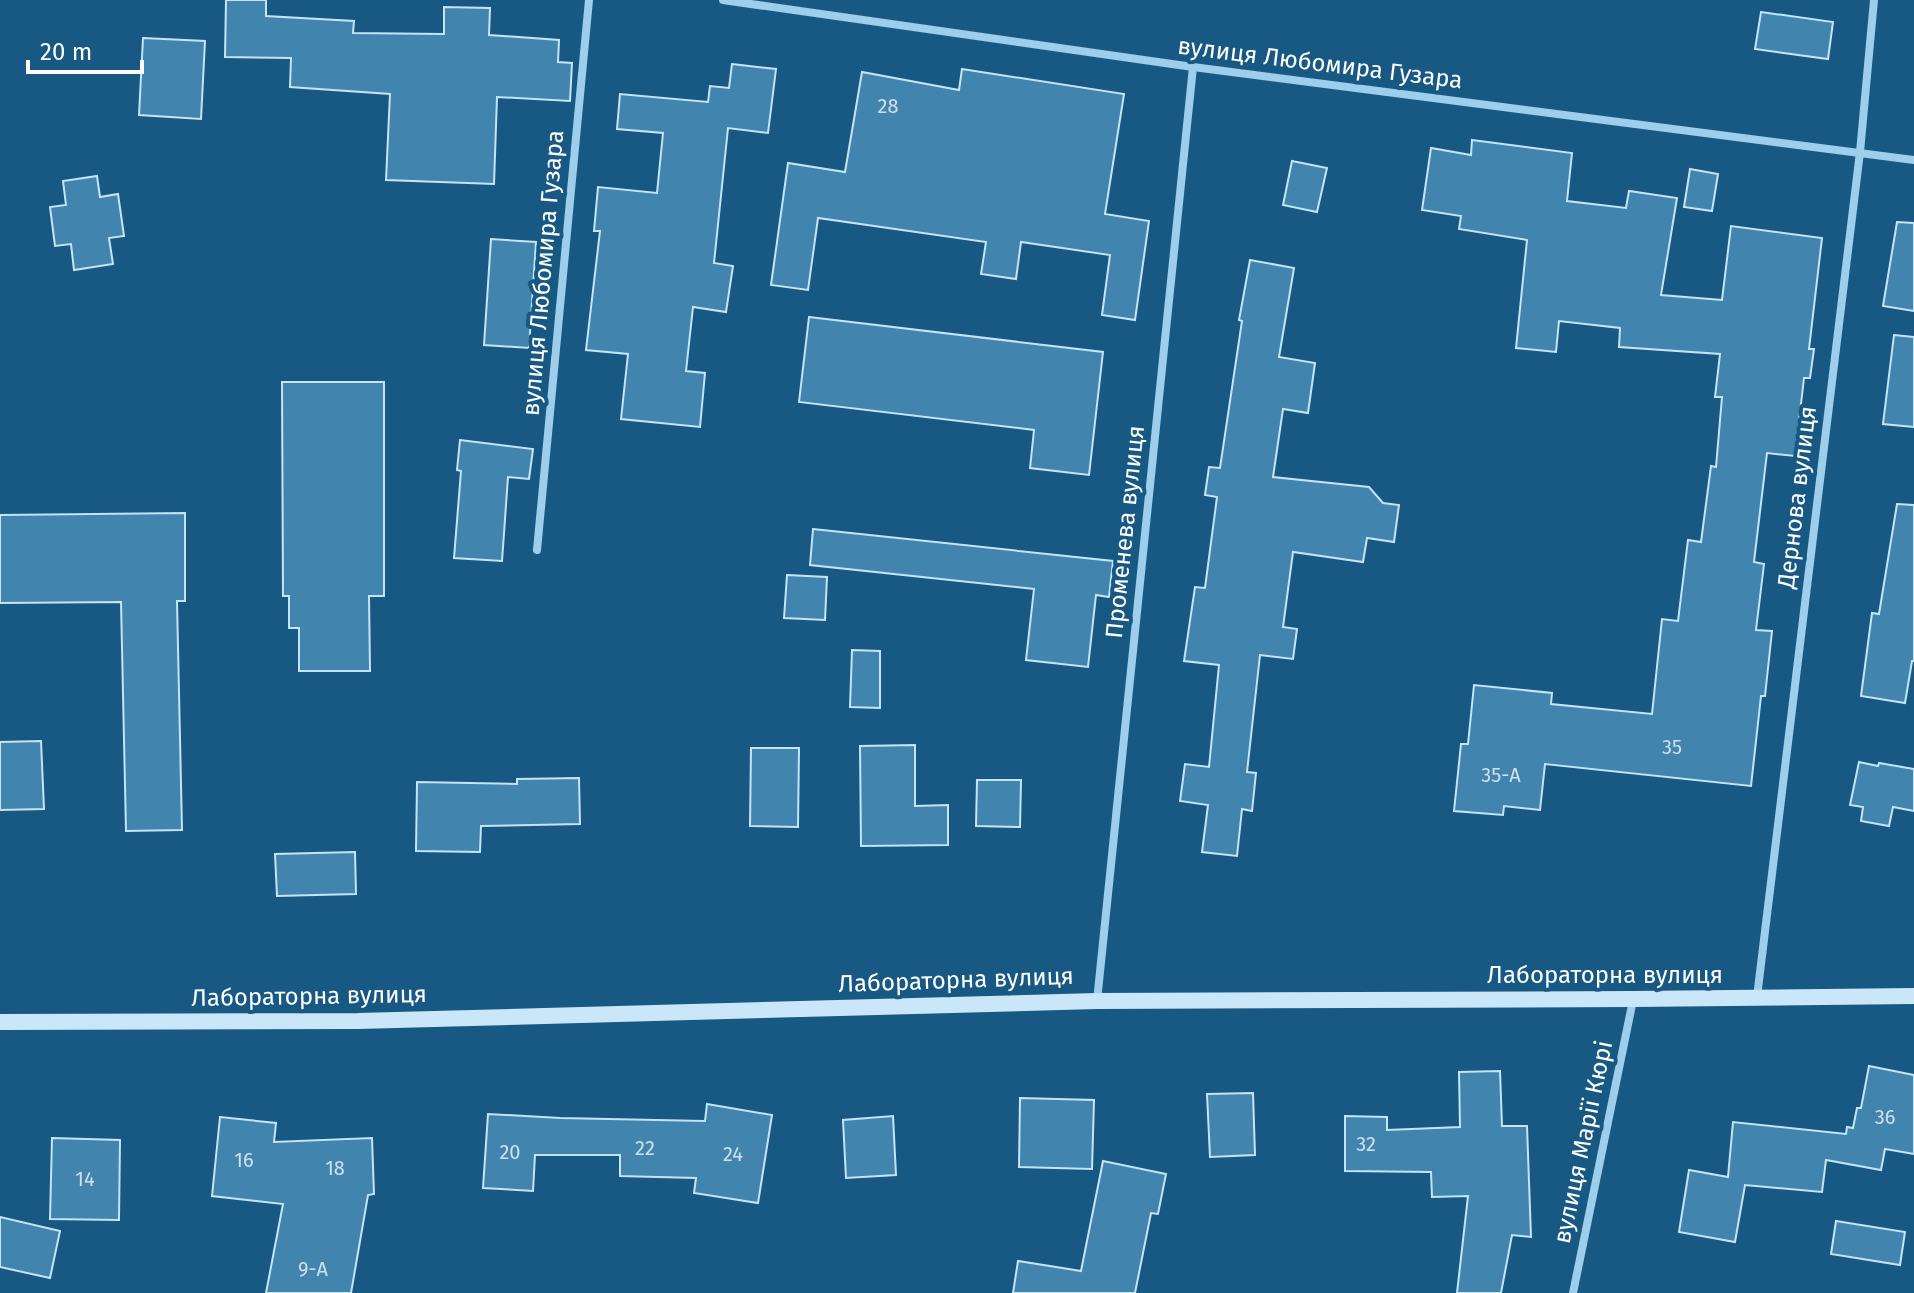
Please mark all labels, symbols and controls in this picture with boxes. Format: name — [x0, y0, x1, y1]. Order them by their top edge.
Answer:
scale bar — [28, 24, 142, 74]
street label: вулиця Любомира Гузара — [1176, 32, 1464, 94]
text: 20 m — [40, 38, 92, 66]
house number: 28 — [878, 94, 898, 118]
street label: вулиця Любомира Гузара — [517, 129, 569, 417]
street label: Дернова вулиця — [1772, 404, 1822, 591]
street label: Променева вулиця — [1100, 424, 1150, 640]
house number: 35 — [1662, 735, 1682, 759]
house number: 35-А — [1481, 763, 1521, 787]
street label: Лабораторна вулиця — [1487, 961, 1723, 989]
street label: Лабораторна вулиця — [838, 962, 1074, 998]
street label: Лабораторна вулиця — [191, 980, 427, 1012]
street label: вулиця Марії Кюрі — [1548, 1038, 1618, 1246]
house number: 36 — [1875, 1105, 1895, 1129]
house number: 32 — [1356, 1132, 1376, 1156]
house number: 22 — [635, 1136, 655, 1160]
house number: 20 — [499, 1140, 521, 1164]
house number: 24 — [723, 1142, 743, 1166]
house number: 16 — [234, 1148, 254, 1172]
house number: 18 — [325, 1156, 345, 1180]
house number: 14 — [75, 1167, 95, 1191]
house number: 9-А — [298, 1257, 328, 1281]

